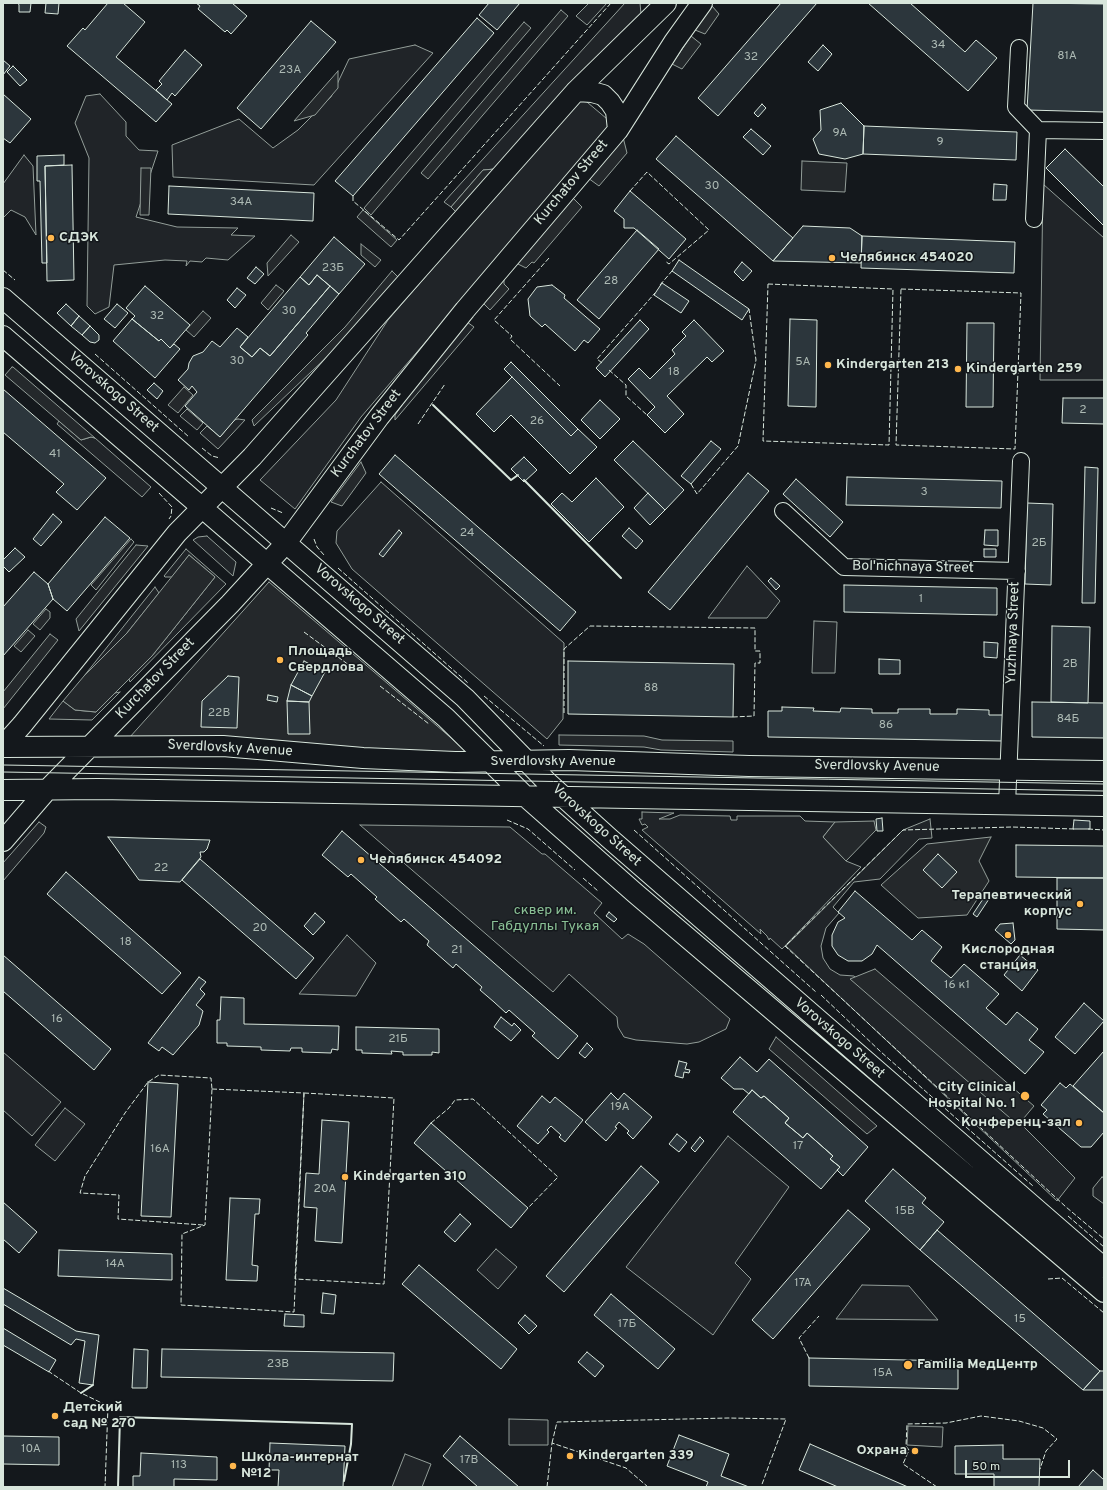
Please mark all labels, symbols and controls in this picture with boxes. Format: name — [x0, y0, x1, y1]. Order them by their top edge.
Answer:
house number: 34 — [931, 39, 945, 53]
house number: 81А — [1057, 50, 1077, 64]
house number: 32 — [744, 51, 758, 65]
house number: 23А — [279, 64, 301, 78]
house number: 9А — [833, 127, 847, 141]
house number: 9 — [936, 136, 944, 150]
street label: Kurchatov Street — [531, 137, 613, 229]
house number: 30 — [705, 180, 719, 194]
house number: 34А — [230, 196, 252, 210]
place label: СДЭК — [59, 230, 99, 246]
marker: СДЭК — [46, 233, 56, 243]
place label: Челябинск 454020 — [840, 250, 974, 266]
marker: Челябинск 454020 — [827, 253, 837, 263]
house number: 23Б — [322, 262, 344, 276]
house number: 28 — [604, 275, 618, 289]
house number: 30 — [282, 305, 296, 319]
house number: 32 — [150, 310, 164, 324]
street label: Vorovskogo Street — [64, 349, 162, 437]
house number: 30 — [230, 355, 244, 369]
house number: 5А — [795, 356, 811, 370]
place label: Kindergarten 213 — [836, 357, 949, 373]
marker: Kindergarten 213 — [823, 360, 833, 370]
place label: Kindergarten 259 — [966, 361, 1082, 377]
marker: Kindergarten 259 — [953, 364, 963, 374]
house number: 18 — [668, 366, 680, 380]
street label: Kurchatov Street — [328, 387, 406, 481]
house number: 2 — [1079, 404, 1087, 418]
house number: 26 — [530, 415, 544, 429]
house number: 41 — [49, 448, 61, 462]
house number: 3 — [920, 486, 928, 500]
house number: 24 — [460, 527, 474, 541]
house number: 2Б — [1031, 537, 1047, 551]
street label: Bol'nichnaya Street — [852, 559, 974, 577]
street label: Vorovskogo Street — [310, 561, 408, 649]
street label: Yuzhnaya Street — [1004, 581, 1024, 685]
house number: 1 — [919, 593, 923, 607]
street label: Kurchatov Street — [113, 635, 199, 723]
place label: Площадь Свердлова — [288, 644, 364, 676]
marker: Площадь Свердлова — [275, 655, 285, 665]
house number: 2В — [1062, 658, 1078, 672]
house number: 88 — [644, 682, 658, 696]
house number: 22В — [208, 707, 230, 721]
house number: 84Б — [1057, 713, 1079, 727]
house number: 86 — [879, 719, 893, 733]
street label: Sverdlovsky Avenue — [167, 737, 293, 761]
street label: Sverdlovsky Avenue — [490, 754, 616, 770]
street label: Sverdlovsky Avenue — [814, 758, 940, 776]
street label: Vorovskogo Street — [548, 782, 644, 870]
place label: Челябинск 454092 — [369, 852, 502, 868]
marker: Челябинск 454092 — [356, 855, 366, 865]
house number: 22 — [154, 862, 168, 876]
place label: Терапевтический корпус — [951, 888, 1072, 920]
marker: Терапевтический корпус — [1075, 899, 1085, 909]
park label: сквер им. Габдуллы Тукая — [491, 903, 599, 936]
house number: 20 — [252, 922, 268, 936]
marker: Кислородная станция — [1003, 930, 1013, 940]
house number: 18 — [120, 936, 132, 950]
place label: Кислородная станция — [961, 942, 1055, 974]
house number: 21 — [451, 944, 463, 958]
house number: 16 к1 — [944, 979, 970, 993]
street label: Vorovskogo Street — [790, 995, 888, 1083]
house number: 16 — [51, 1013, 63, 1027]
house number: 21Б — [388, 1033, 408, 1047]
place label: City Clinical Hospital No. 1 — [928, 1080, 1016, 1112]
marker: City Clinical Hospital No. 1 — [1019, 1090, 1031, 1102]
house number: 19А — [610, 1101, 630, 1115]
place label: Конференц-зал — [961, 1115, 1071, 1131]
marker: Конференц-зал — [1074, 1118, 1084, 1128]
house number: 17 — [793, 1140, 803, 1154]
house number: 16А — [150, 1143, 170, 1157]
place label: Kindergarten 310 — [353, 1169, 467, 1185]
marker: Kindergarten 310 — [340, 1172, 350, 1182]
house number: 20А — [314, 1183, 336, 1197]
house number: 15В — [895, 1205, 915, 1219]
house number: 14А — [105, 1258, 125, 1272]
house number: 17А — [794, 1277, 812, 1291]
house number: 15 — [1014, 1313, 1026, 1327]
house number: 17Б — [618, 1318, 636, 1332]
place label: Familia МедЦентр — [917, 1357, 1038, 1373]
house number: 23В — [267, 1358, 289, 1372]
marker: Familia МедЦентр — [902, 1359, 914, 1371]
house number: 15А — [873, 1367, 893, 1381]
place label: Детский сад № 270 — [63, 1400, 136, 1432]
marker: Детский сад № 270 — [50, 1411, 60, 1421]
house number: 10А — [21, 1443, 41, 1457]
place label: Охрана — [856, 1443, 907, 1459]
marker: Охрана — [910, 1446, 920, 1456]
place label: Kindergarten 339 — [578, 1448, 694, 1464]
place label: Школа-интернат №12 — [241, 1450, 359, 1482]
marker: Kindergarten 339 — [565, 1451, 575, 1461]
scale bar — [967, 1452, 1072, 1478]
house number: 17В — [460, 1454, 478, 1468]
house number: 113 — [171, 1459, 187, 1473]
text: 50 m — [972, 1459, 1000, 1475]
marker: Школа-интернат №12 — [228, 1461, 238, 1471]

